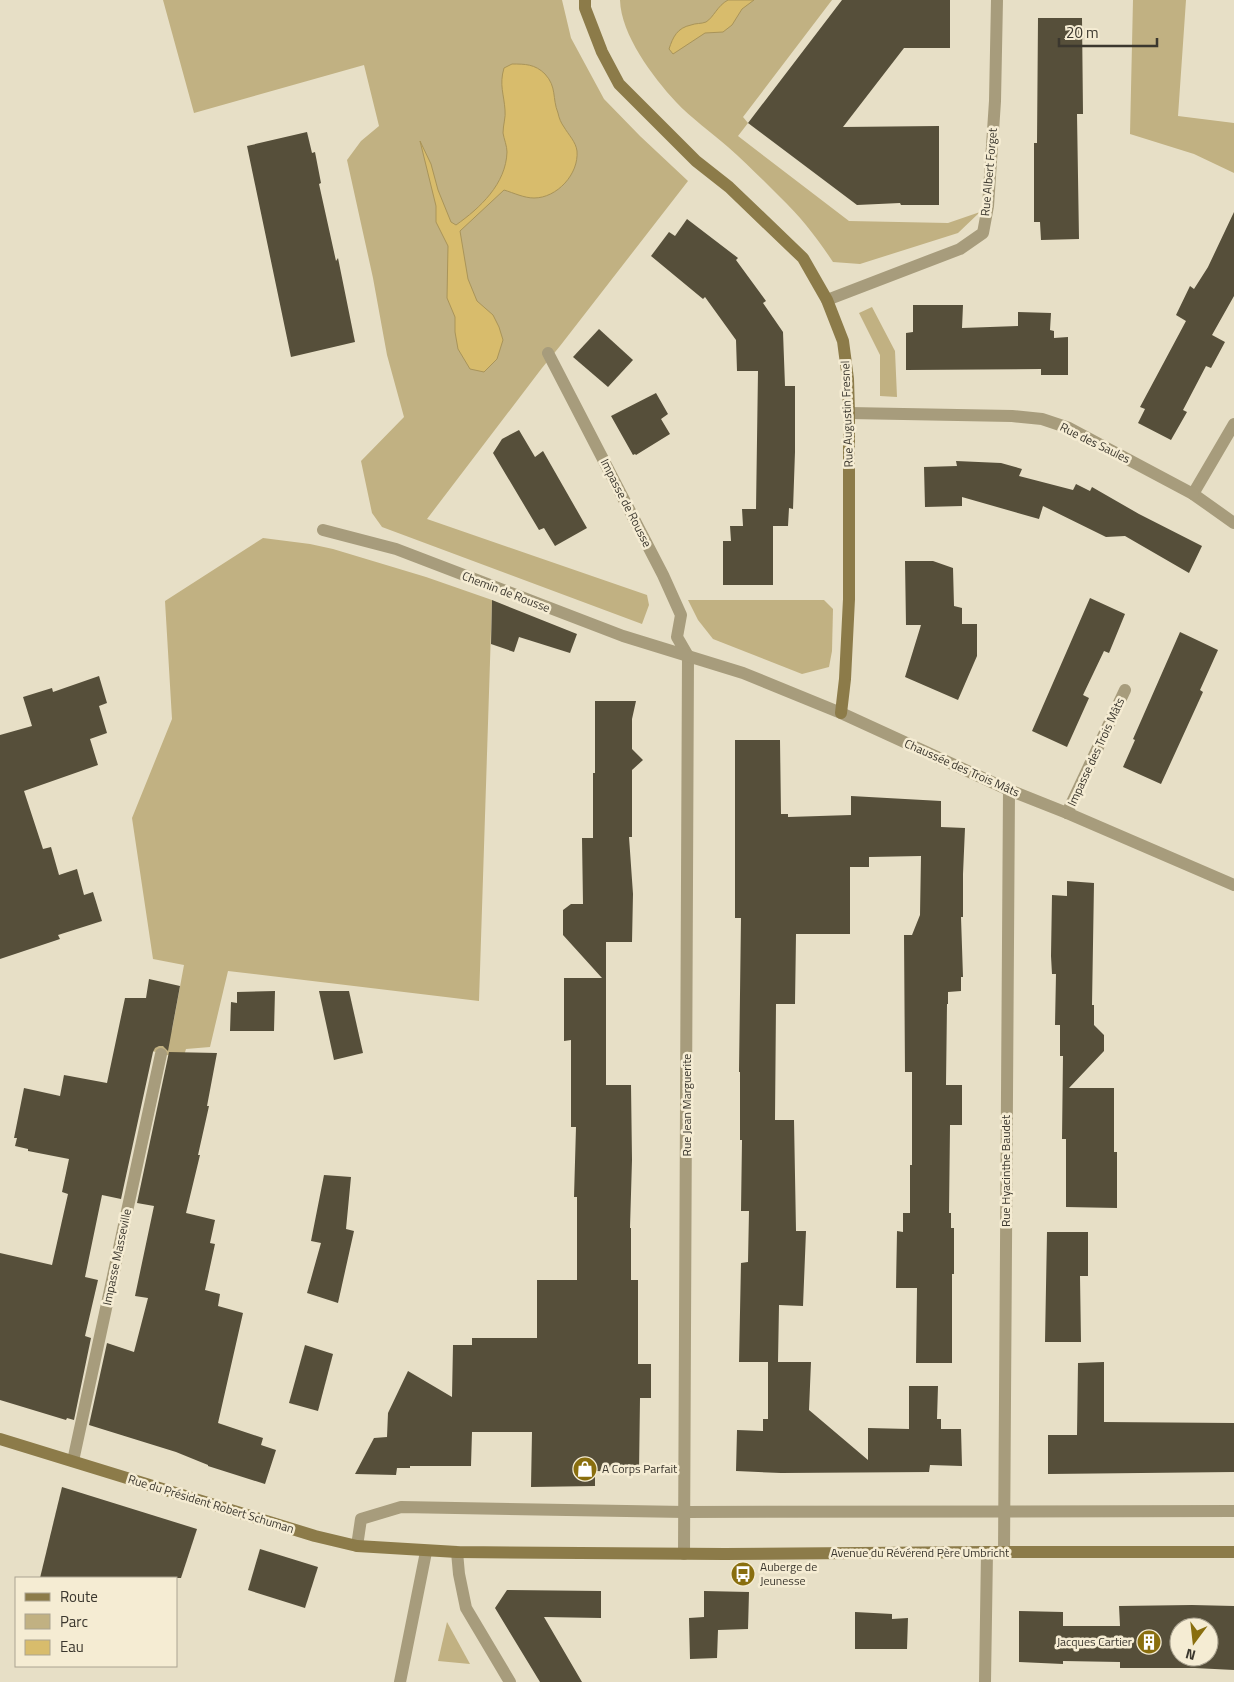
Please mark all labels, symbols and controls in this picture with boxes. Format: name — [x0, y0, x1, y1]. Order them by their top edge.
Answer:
scale bar — [1059, 15, 1156, 47]
text: 20 m — [1066, 21, 1099, 44]
street label: Rue Albert Forget — [975, 126, 1002, 217]
street label: Rue Augustin Fresnel — [835, 360, 858, 468]
street label: Rue des Saules — [1057, 417, 1134, 468]
street label: Impasse de Rousse — [596, 455, 657, 551]
street label: Chemin de Rousse — [459, 566, 553, 617]
street label: Impasse des Trois Mâts — [1062, 694, 1129, 809]
street label: Chaussée des Trois Mâts — [902, 734, 1023, 802]
street label: Rue Jean Marguerite — [677, 1054, 696, 1156]
street label: Rue Hyacinthe Baudet — [996, 1114, 1015, 1227]
street label: Impasse Masseville — [97, 1207, 136, 1307]
shop icon: A Corps Parfait — [572, 1456, 598, 1482]
place label: A Corps Parfait — [602, 1459, 678, 1478]
street label: Rue du Président Robert Schuman — [126, 1469, 297, 1538]
street label: Avenue du Révérend Père Umbricht — [831, 1543, 1010, 1562]
place label: Auberge de Jeunesse — [760, 1557, 817, 1590]
bus stop icon: Auberge de Jeunesse — [730, 1561, 756, 1587]
legend — [15, 1577, 178, 1667]
text: Route — [60, 1585, 98, 1608]
text: Parc — [60, 1610, 88, 1633]
north arrow — [1169, 1617, 1219, 1667]
building icon: Jacques Cartier — [1136, 1629, 1162, 1655]
place label: Jacques Cartier — [1057, 1632, 1132, 1651]
text: Eau — [60, 1635, 84, 1658]
text: N — [1183, 1644, 1198, 1666]

